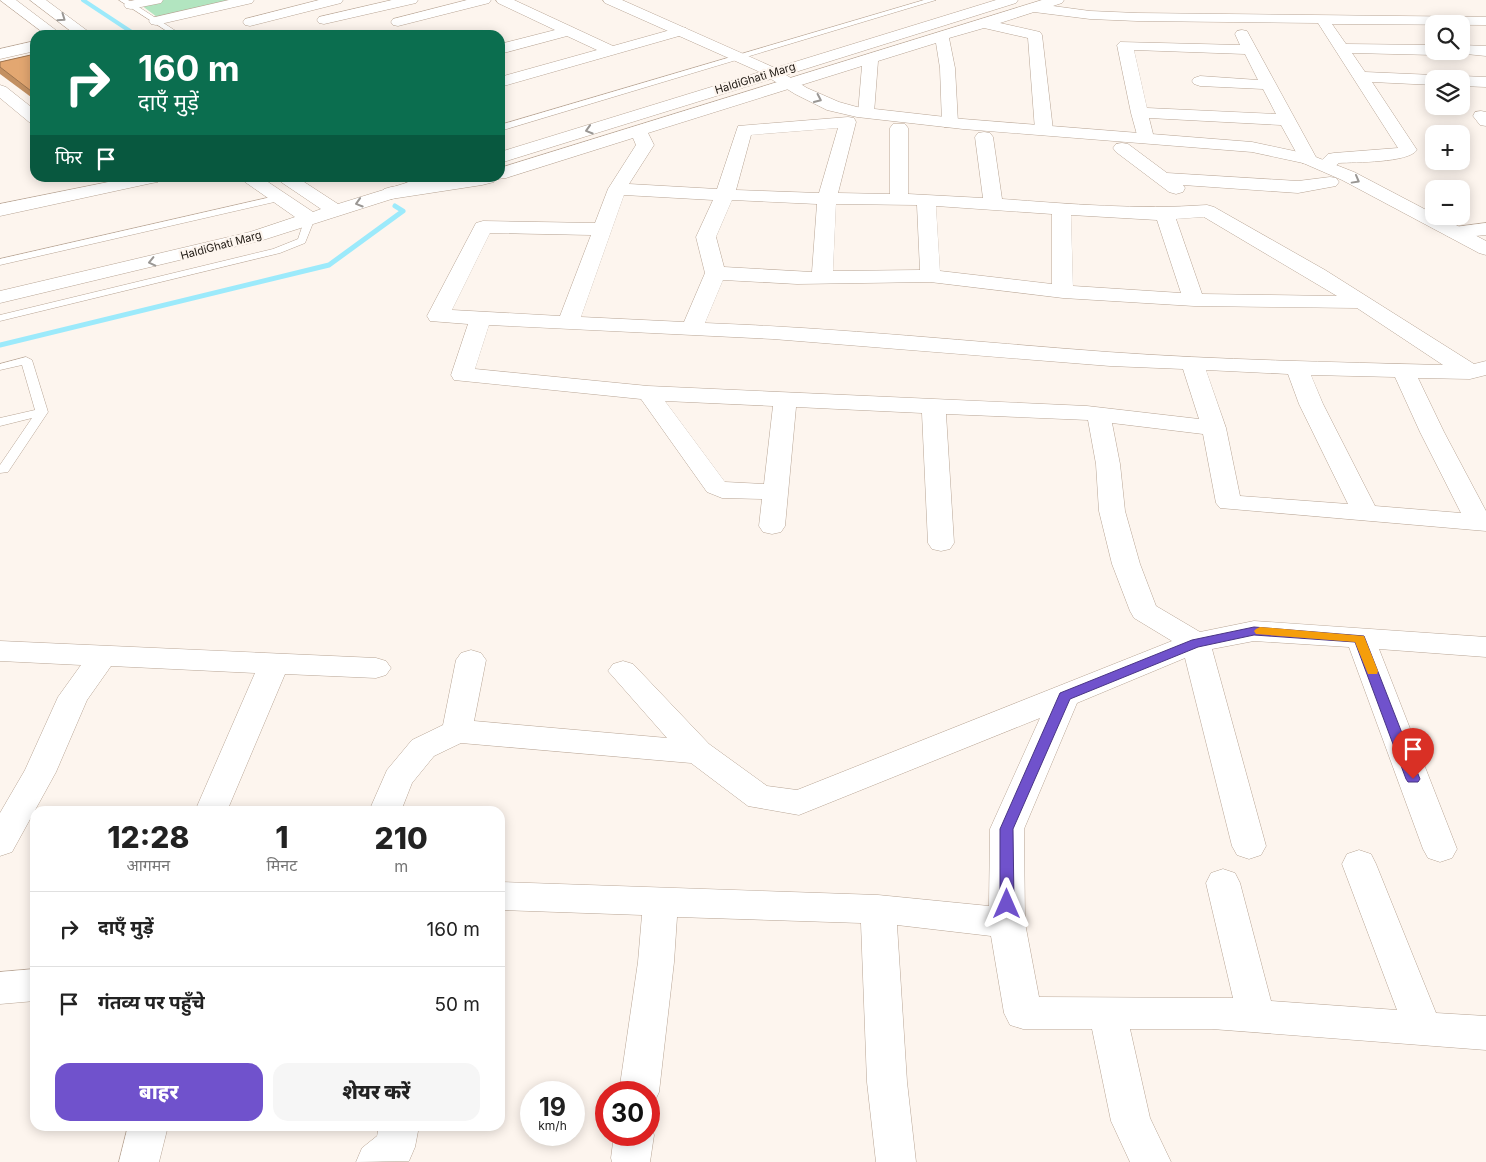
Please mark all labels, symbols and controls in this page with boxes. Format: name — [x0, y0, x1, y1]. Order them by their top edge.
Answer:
one-way arrow — [56, 12, 65, 20]
map controls — [1425, 15, 1470, 225]
button: search — [1425, 15, 1470, 60]
text: 160 m — [138, 47, 240, 89]
icon: right — [55, 50, 120, 115]
street label: HaldiGhati Marg — [713, 59, 797, 97]
button: layers — [1425, 70, 1470, 115]
text: दाएँ मुड़ें — [138, 89, 199, 115]
one-way arrow — [813, 93, 822, 103]
one-way arrow — [586, 125, 594, 135]
button: + — [1425, 125, 1470, 170]
icon: arrive — [92, 145, 120, 173]
text: फिर — [55, 146, 82, 169]
one-way arrow — [1351, 174, 1360, 184]
button: − — [1425, 180, 1470, 225]
one-way arrow — [355, 197, 363, 207]
street label: HaldiGhati Marg — [179, 227, 263, 263]
one-way arrow — [148, 256, 157, 267]
pin — [1392, 728, 1434, 779]
icon: arrive — [1399, 735, 1427, 763]
text: 12:28 — [107, 819, 189, 855]
text: 1 — [275, 819, 289, 855]
text: 210 — [375, 820, 428, 856]
text: आगमन — [126, 855, 170, 875]
text: मिनट — [267, 855, 297, 875]
text: m — [394, 856, 408, 876]
position arrow — [980, 877, 1032, 929]
icon: right — [55, 915, 83, 943]
text: दाएँ मुड़ें — [98, 916, 154, 939]
text: 160 m — [427, 918, 480, 941]
icon: arrive — [55, 990, 83, 1018]
text: गंतव्य पर पहुँचे — [98, 991, 205, 1014]
text: 50 m — [434, 993, 480, 1016]
button: बाहर — [55, 1063, 263, 1121]
button: शेयर करें — [273, 1063, 480, 1121]
speed limit sign: 30 — [595, 1081, 660, 1146]
text: 19 — [539, 1092, 566, 1122]
text: km/h — [538, 1118, 567, 1133]

